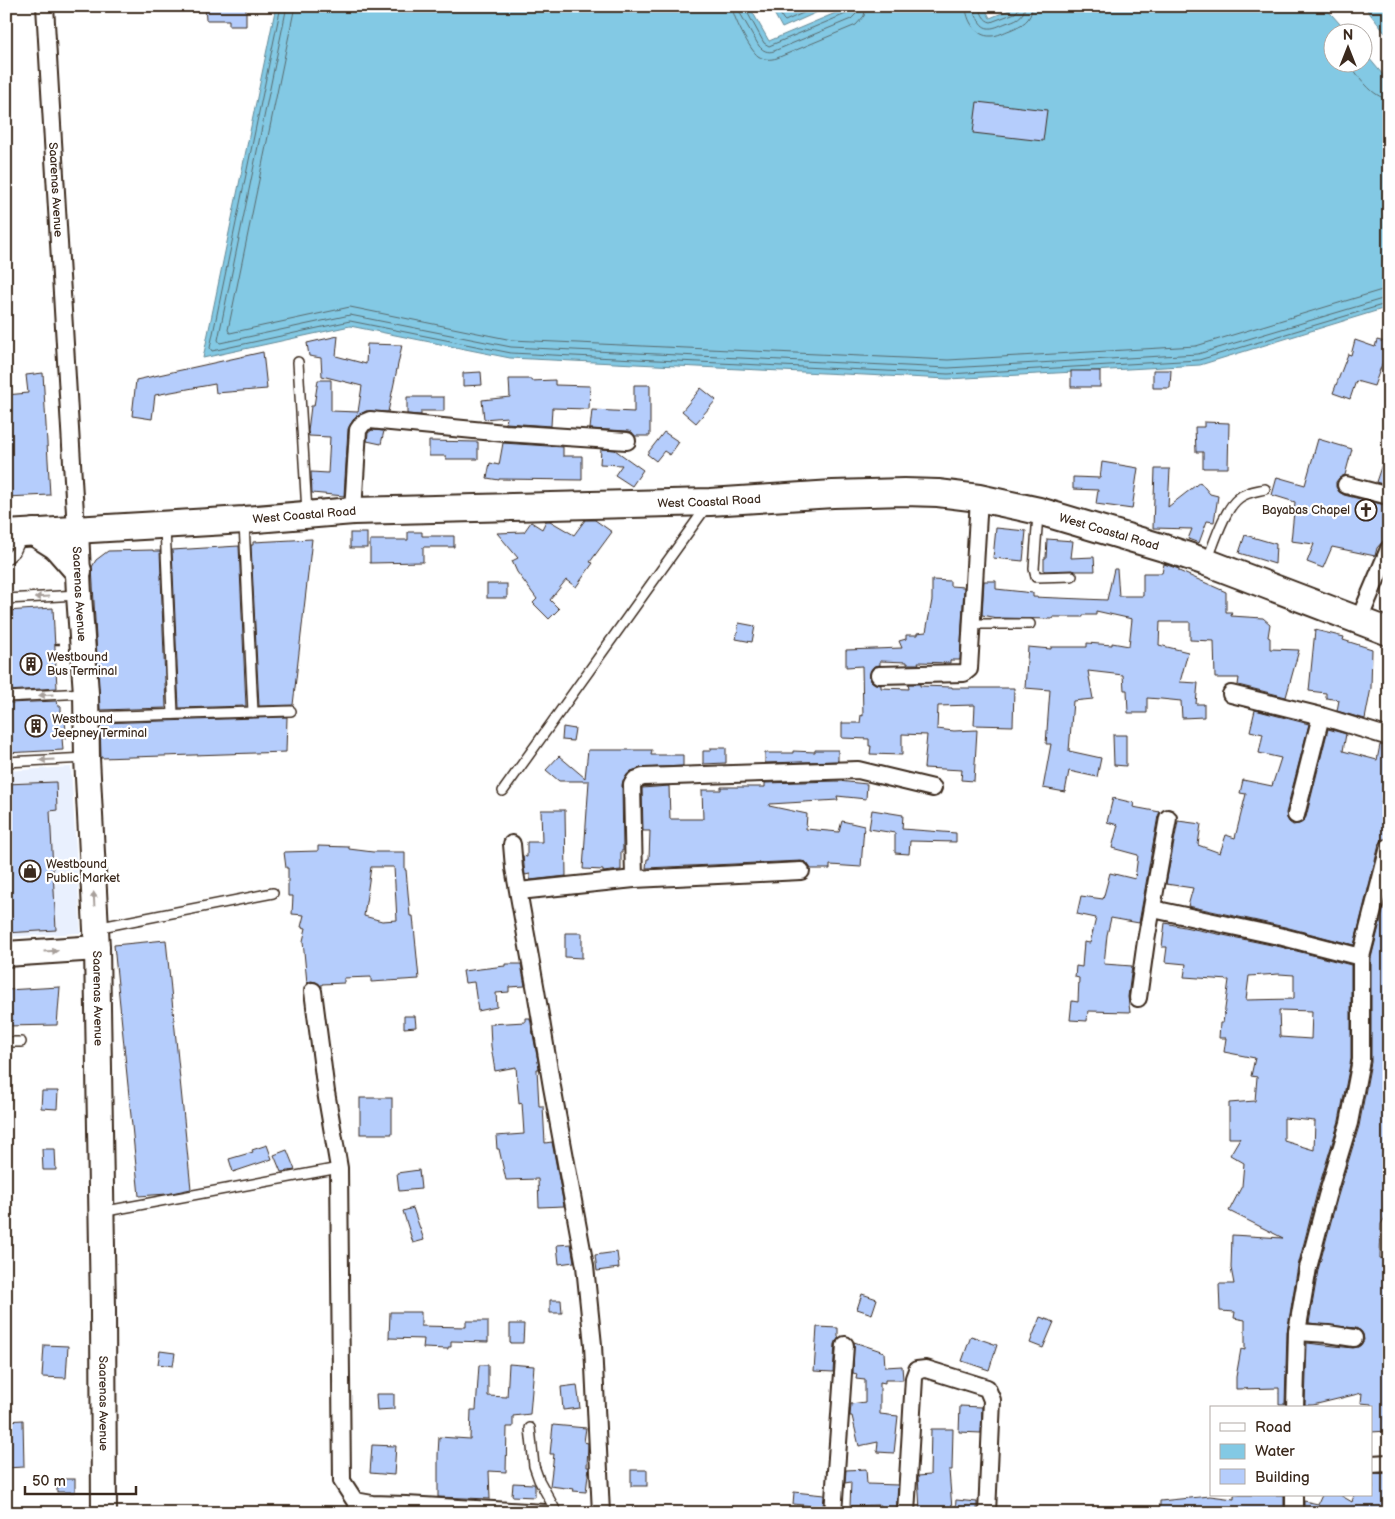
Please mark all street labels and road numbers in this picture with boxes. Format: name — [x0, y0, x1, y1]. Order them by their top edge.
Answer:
street label: Saarenas Avenue — [45, 142, 66, 238]
street label: West Coastal Road — [657, 492, 761, 511]
street label: West Coastal Road — [252, 504, 357, 527]
street label: West Coastal Road — [1057, 510, 1161, 554]
street label: Saarenas Avenue — [69, 546, 89, 642]
street label: Saarenas Avenue — [89, 951, 106, 1046]
street label: Saarenas Avenue — [95, 1356, 111, 1451]

